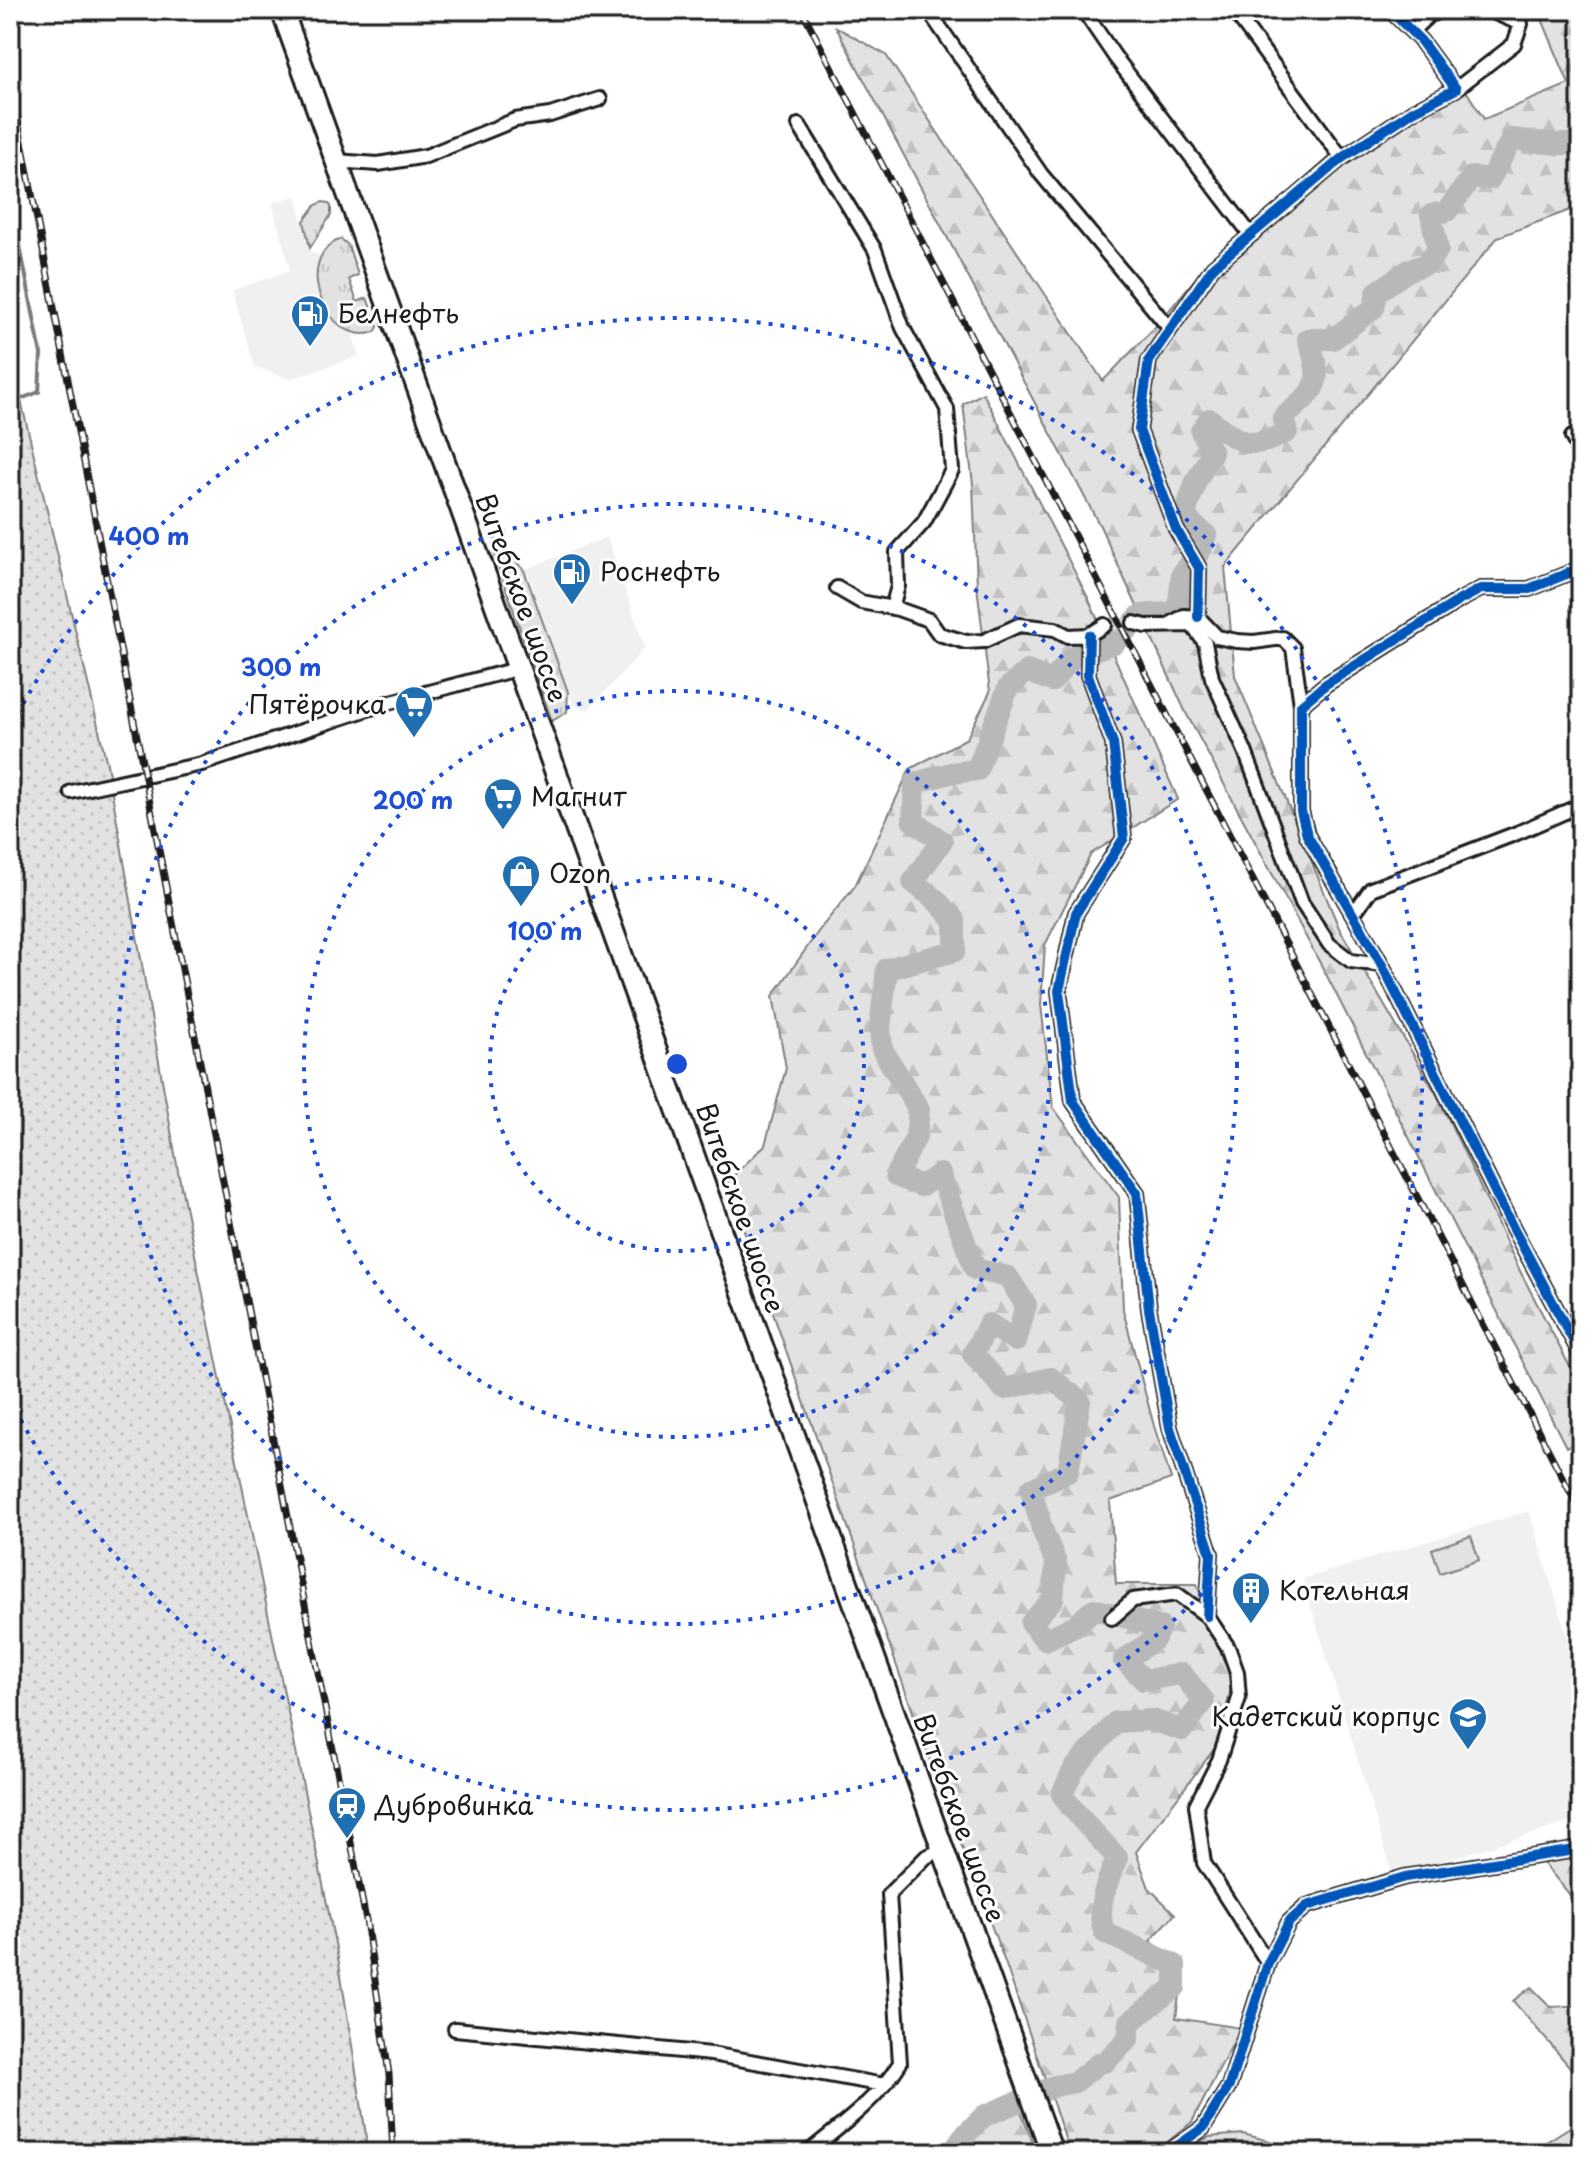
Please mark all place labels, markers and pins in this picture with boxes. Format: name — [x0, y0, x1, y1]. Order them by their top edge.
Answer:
fuel station icon: Белнефть — [289, 293, 331, 348]
place label: Белнефть — [338, 293, 459, 332]
fuel station icon: Роснефть — [551, 551, 593, 606]
place label: Роснефть — [600, 551, 720, 590]
place label: Пятёрочка — [248, 684, 387, 723]
supermarket icon: Пятёрочка — [393, 684, 435, 739]
supermarket icon: Магнит — [482, 776, 524, 831]
place label: Магнит — [531, 776, 627, 815]
shop icon: Ozon — [500, 853, 542, 908]
place label: Ozon — [549, 853, 611, 892]
centre of rings — [663, 1050, 691, 1078]
building icon: Котельная — [1230, 1570, 1272, 1625]
place label: Котельная — [1279, 1570, 1410, 1609]
place label: Кадетский корпус — [1212, 1696, 1440, 1735]
school or university icon: Кадетский корпус — [1447, 1696, 1489, 1751]
station icon: Дубровинка — [326, 1785, 368, 1840]
place label: Дубровинка — [374, 1785, 534, 1824]

